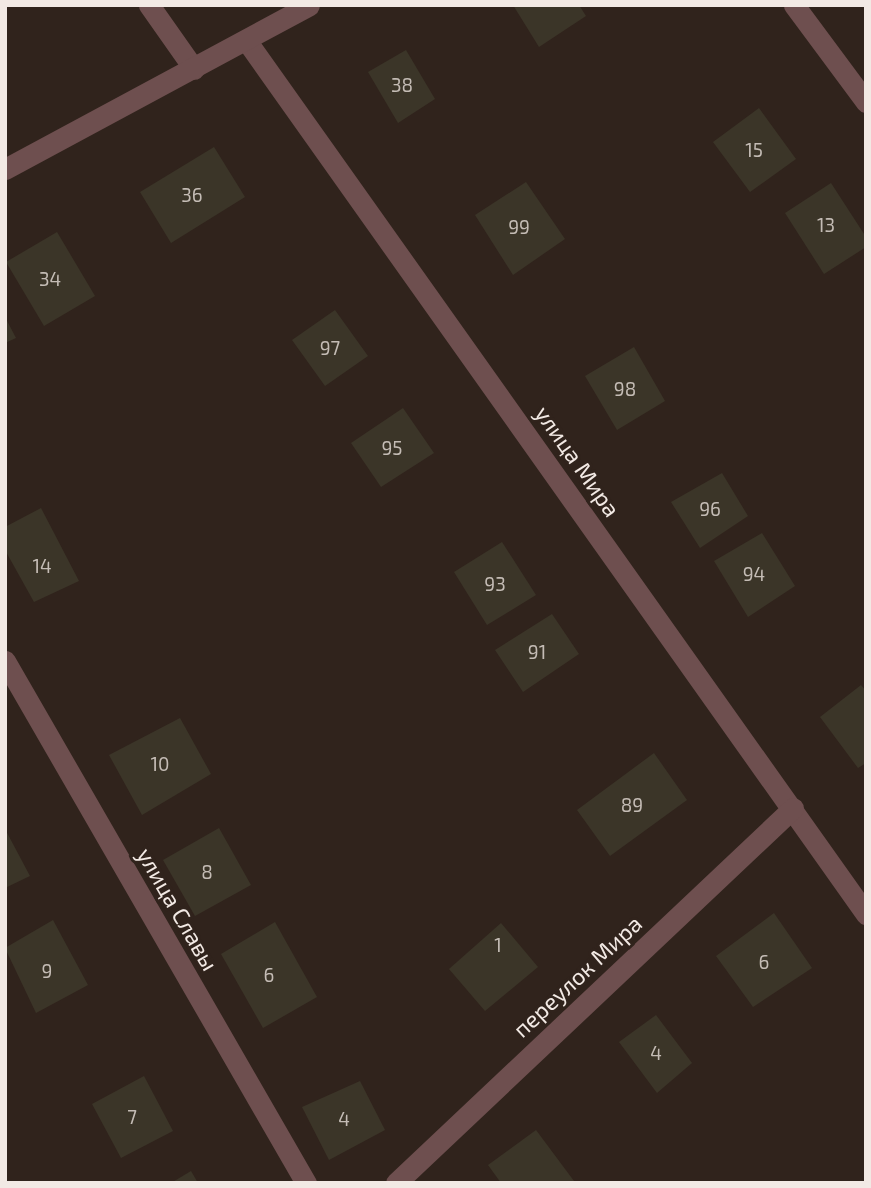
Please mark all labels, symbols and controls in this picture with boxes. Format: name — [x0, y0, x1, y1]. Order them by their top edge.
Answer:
house number: 38 — [391, 74, 413, 96]
house number: 15 — [745, 139, 763, 161]
house number: 36 — [181, 184, 203, 206]
house number: 13 — [817, 214, 835, 236]
house number: 99 — [508, 216, 530, 238]
house number: 34 — [39, 268, 61, 290]
house number: 97 — [320, 337, 340, 359]
house number: 98 — [614, 378, 636, 400]
street label: улица Мира — [530, 400, 626, 522]
house number: 95 — [381, 437, 403, 459]
house number: 96 — [699, 498, 721, 520]
house number: 14 — [32, 555, 52, 577]
house number: 94 — [743, 563, 765, 585]
house number: 93 — [484, 573, 506, 595]
house number: 91 — [528, 641, 546, 663]
house number: 10 — [150, 753, 170, 775]
house number: 89 — [621, 794, 643, 816]
street label: улица Славы — [132, 843, 224, 975]
house number: 8 — [201, 861, 213, 883]
street label: переулок Мира — [507, 909, 647, 1043]
house number: 1 — [494, 934, 502, 956]
house number: 6 — [759, 951, 769, 973]
house number: 9 — [42, 960, 52, 982]
house number: 6 — [264, 964, 274, 986]
house number: 4 — [650, 1042, 662, 1064]
house number: 7 — [127, 1106, 137, 1128]
house number: 4 — [338, 1108, 350, 1130]

